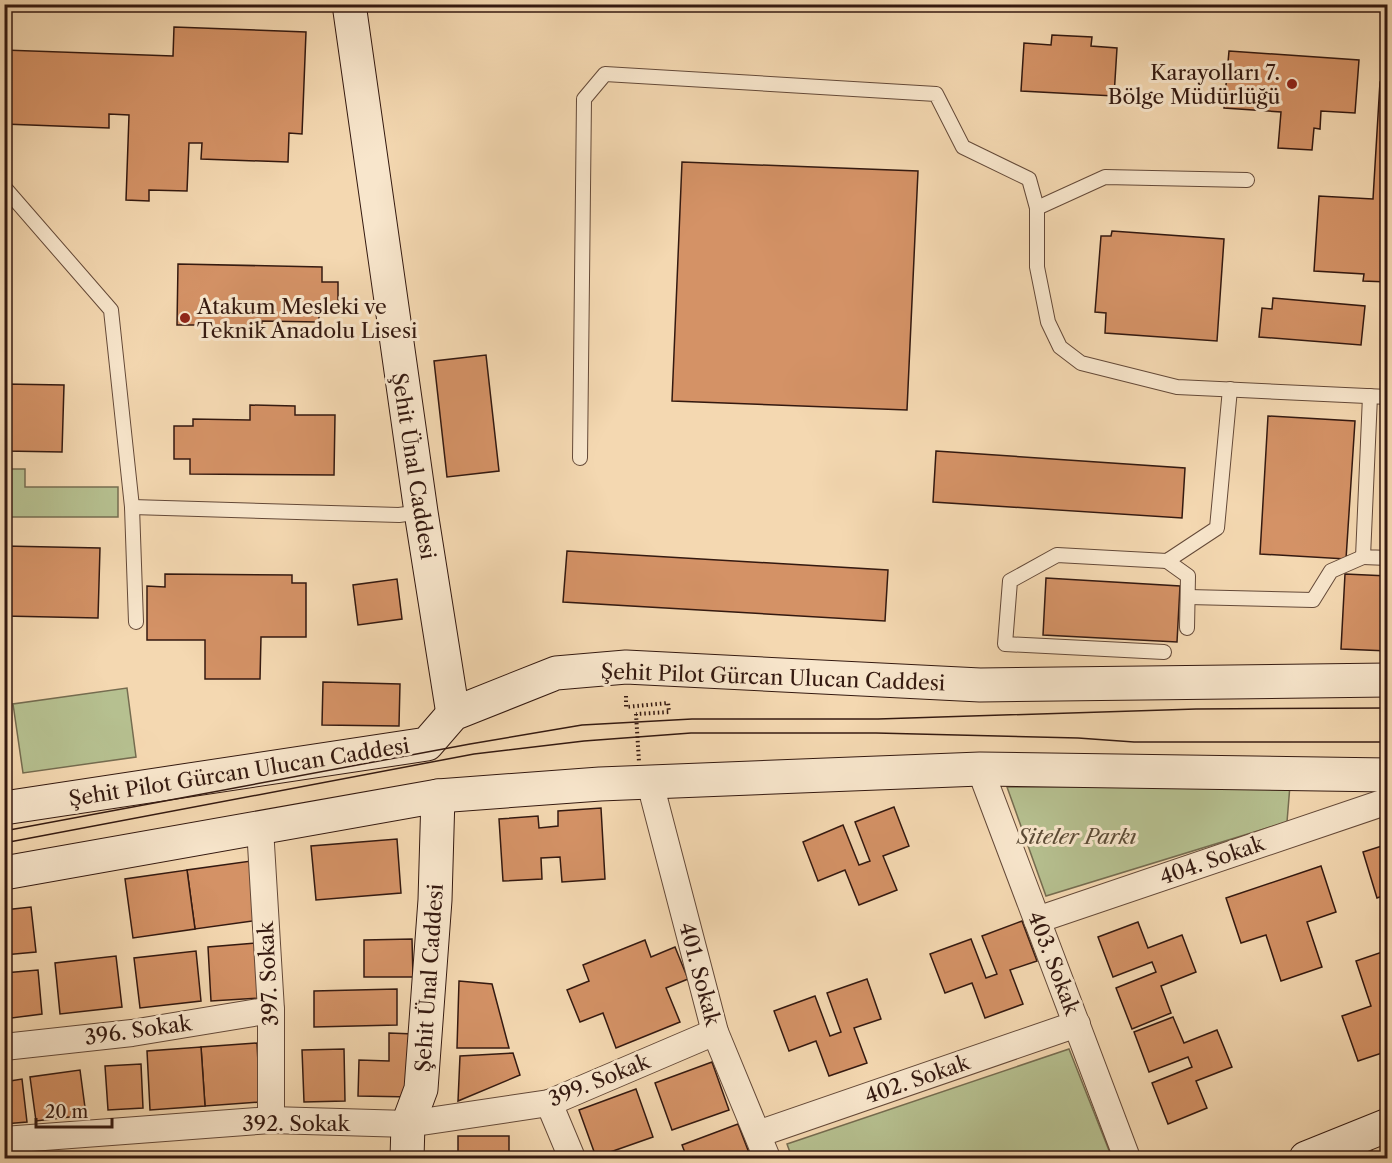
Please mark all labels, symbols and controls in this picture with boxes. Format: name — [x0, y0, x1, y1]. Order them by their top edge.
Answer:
place label: Karayolları 7. Bölge Müdürlüğü — [1108, 60, 1280, 109]
marker: Karayolları 7. Bölge Müdürlüğü — [1285, 77, 1299, 91]
place label: Atakum Mesleki ve Teknik Anadolu Lisesi — [196, 294, 417, 343]
marker: Atakum Mesleki ve Teknik Anadolu Lisesi — [178, 311, 192, 325]
street label: Şehit Ünal Caddesi — [387, 371, 441, 561]
street label: Şehit Pilot Gürcan Ulucan Caddesi — [600, 658, 946, 696]
street label: Şehit Pilot Gürcan Ulucan Caddesi — [67, 733, 411, 811]
park label: Siteler Parkı — [1015, 824, 1137, 849]
street label: 404. Sokak — [1156, 830, 1268, 890]
street label: Şehit Ünal Caddesi — [410, 883, 448, 1073]
street label: 403. Sokak — [1023, 908, 1085, 1019]
street label: 397. Sokak — [253, 920, 283, 1027]
street label: 401. Sokak — [674, 920, 726, 1029]
street label: 396. Sokak — [83, 1010, 194, 1050]
street label: 399. Sokak — [545, 1048, 654, 1112]
street label: 402. Sokak — [861, 1049, 973, 1109]
scale bar — [36, 1091, 112, 1129]
text: 20 m — [45, 1101, 89, 1123]
street label: 392. Sokak — [242, 1111, 351, 1136]

